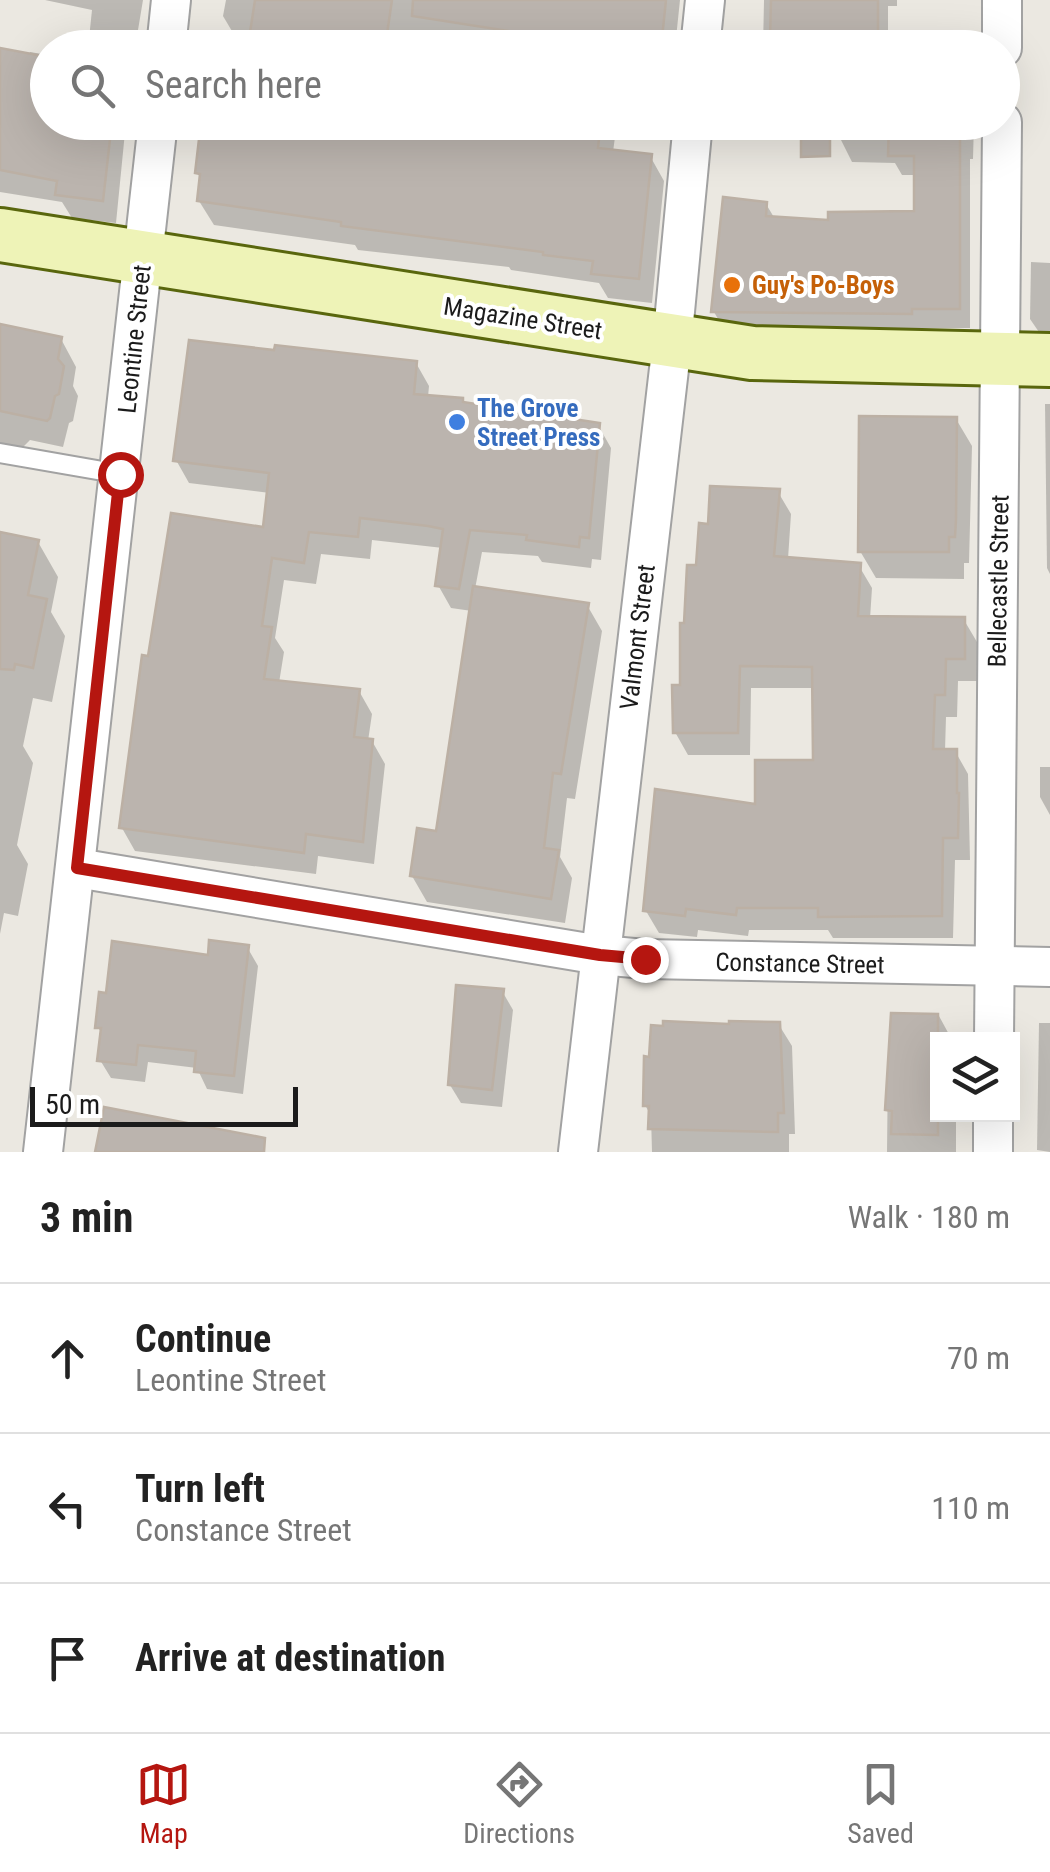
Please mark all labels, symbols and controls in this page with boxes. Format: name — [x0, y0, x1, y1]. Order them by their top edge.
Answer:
search box — [30, 30, 1020, 140]
icon: search — [65, 58, 120, 113]
text: Search here — [145, 63, 322, 107]
street label: Leontine Street — [112, 263, 157, 415]
place label: Guy's Po-Boys — [752, 271, 895, 300]
marker: Guy's Po-Boys — [721, 274, 743, 296]
street label: Magazine Street — [442, 292, 604, 345]
place label: The Grove Street Press — [477, 394, 600, 452]
marker: The Grove Street Press — [446, 411, 468, 433]
route start — [98, 452, 144, 498]
street label: Bellecastle Street — [982, 494, 1015, 668]
street label: Valmont Street — [614, 563, 661, 711]
route end — [623, 937, 669, 983]
street label: Constance Street — [715, 948, 885, 979]
map controls — [930, 1032, 1020, 1122]
button: layers — [930, 1032, 1020, 1122]
scale bar — [30, 1082, 298, 1126]
text: 50 m — [45, 1088, 100, 1121]
text: 3 min — [40, 1193, 133, 1242]
text: Walk · 180 m — [848, 1198, 1010, 1236]
text: Continue — [135, 1317, 271, 1361]
icon: ahead — [40, 1331, 95, 1386]
text: 70 m — [947, 1339, 1010, 1377]
text: Leontine Street — [135, 1361, 326, 1399]
text: Turn left — [135, 1467, 265, 1511]
icon: left — [40, 1481, 95, 1536]
text: 110 m — [931, 1489, 1010, 1527]
text: Constance Street — [135, 1511, 352, 1549]
icon: arrive — [40, 1631, 95, 1686]
text: Arrive at destination — [135, 1636, 445, 1680]
tab: Map — [136, 1757, 191, 1850]
tab: Directions — [463, 1757, 575, 1850]
tab: Saved — [847, 1757, 914, 1850]

